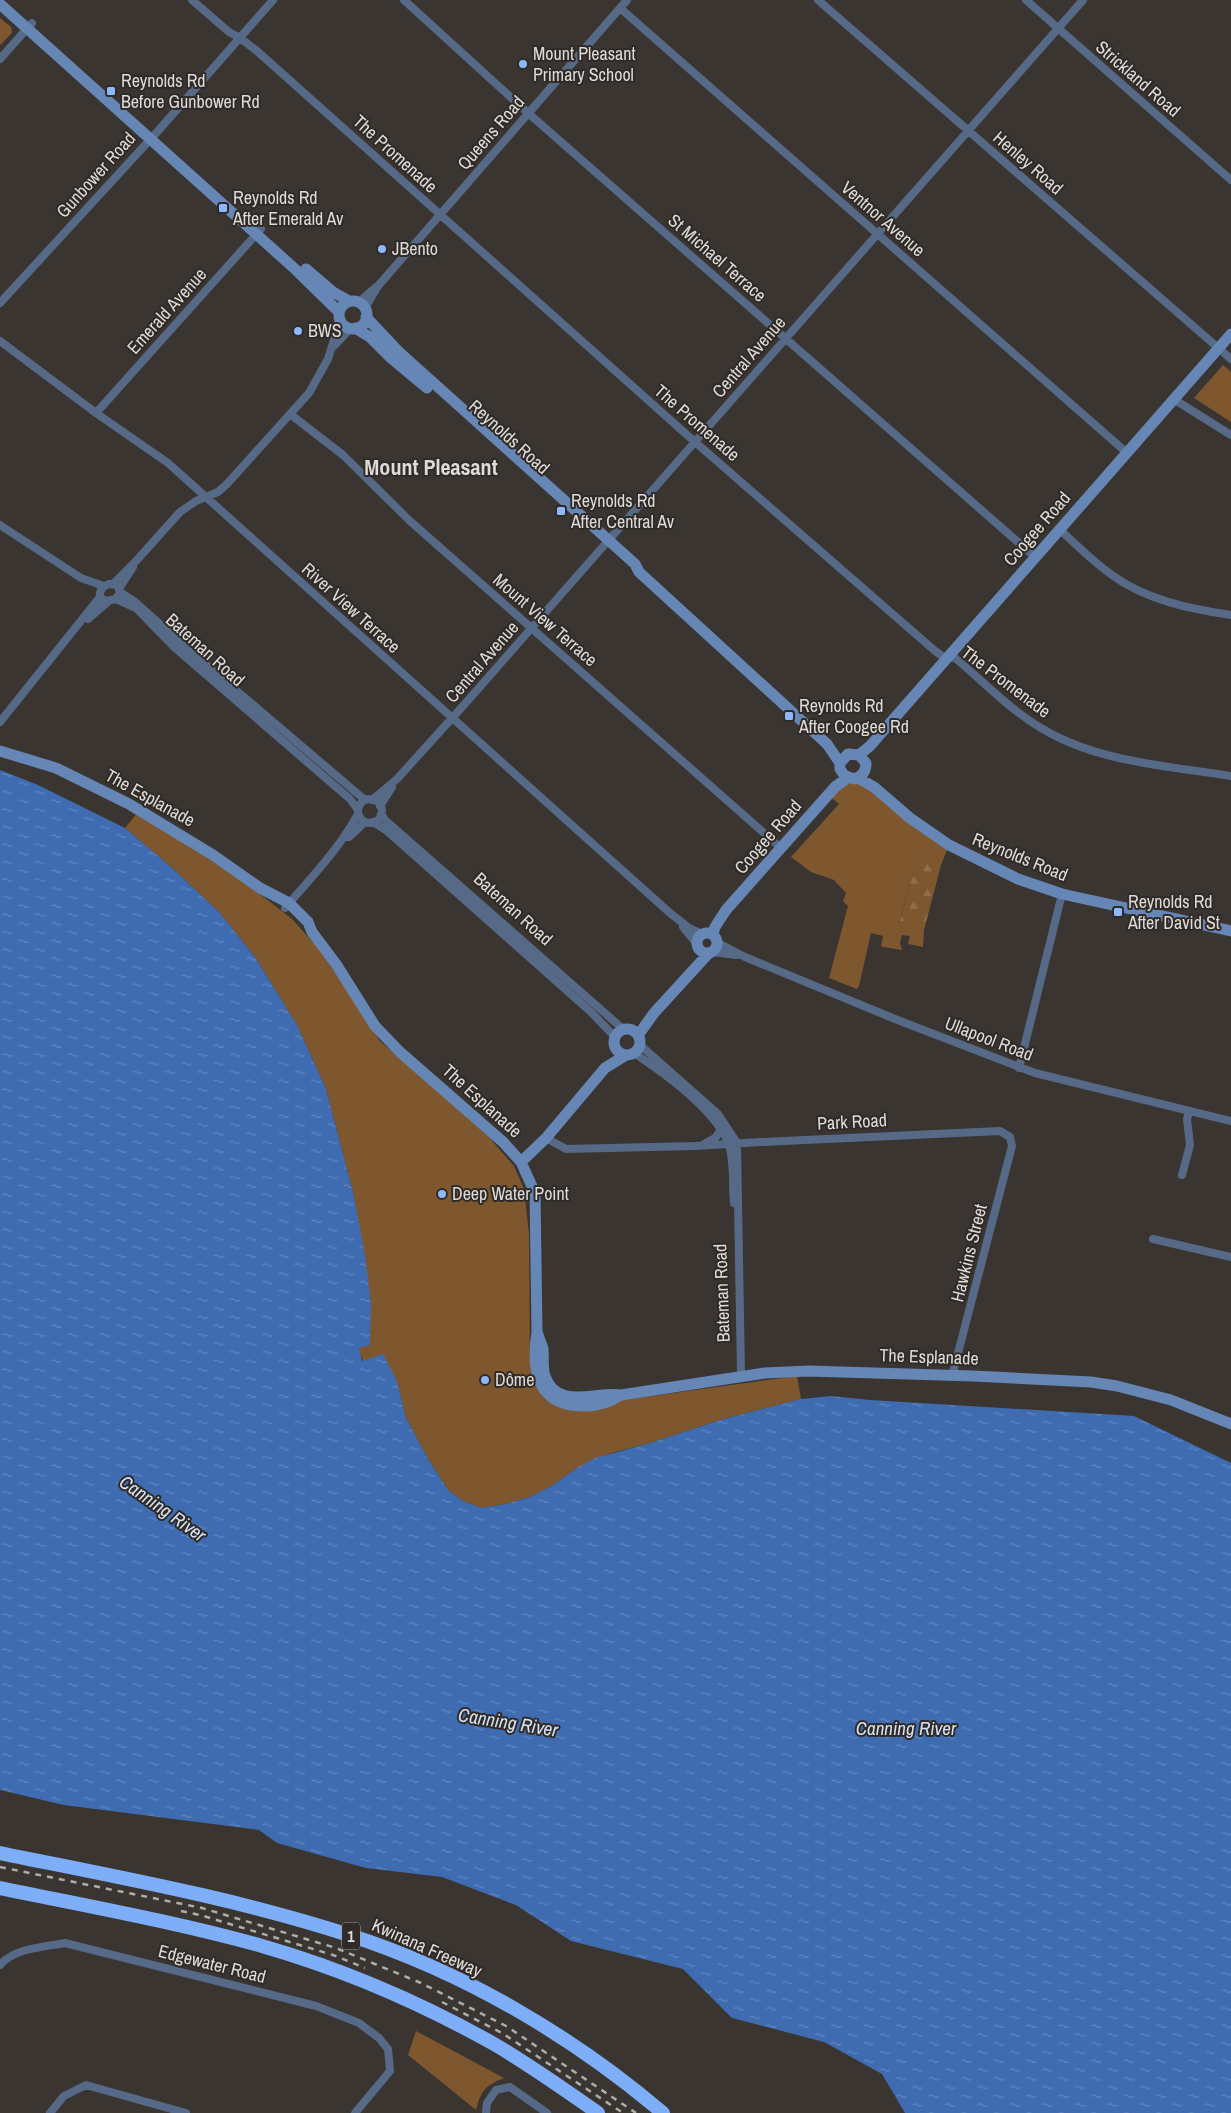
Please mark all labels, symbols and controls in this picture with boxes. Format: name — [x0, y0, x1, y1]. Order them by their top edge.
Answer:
street label: Strickland Road — [1090, 35, 1186, 123]
place label: Mount Pleasant Primary School — [533, 41, 636, 87]
marker: Mount Pleasant Primary School — [517, 58, 529, 70]
place label: Reynolds Rd Before Gunbower Rd — [121, 68, 260, 114]
marker: Reynolds Rd Before Gunbower Rd — [105, 85, 117, 97]
street label: Queens Road — [451, 90, 530, 175]
street label: The Promenade — [348, 109, 443, 198]
street label: Henley Road — [988, 125, 1069, 200]
street label: Gunbower Road — [50, 126, 141, 223]
street label: Ventnor Avenue — [836, 175, 931, 262]
place label: Reynolds Rd After Emerald Av — [232, 185, 344, 231]
marker: Reynolds Rd After Emerald Av — [217, 202, 229, 214]
street label: St Michael Terrace — [663, 208, 772, 307]
place label: JBento — [392, 236, 438, 261]
marker: JBento — [376, 243, 388, 255]
street label: Emerald Avenue — [121, 262, 212, 359]
street label: Central Avenue — [706, 310, 791, 403]
place label: BWS — [308, 318, 342, 343]
marker: BWS — [292, 325, 304, 337]
street label: The Promenade — [649, 378, 745, 467]
street label: Reynolds Road — [463, 394, 555, 480]
district label: Mount Pleasant — [364, 452, 498, 482]
street label: Coogee Road — [997, 486, 1076, 571]
place label: Reynolds Rd After Central Av — [570, 488, 675, 534]
marker: Reynolds Rd After Central Av — [555, 505, 567, 517]
street label: River View Terrace — [297, 557, 406, 659]
street label: Mount View Terrace — [488, 567, 603, 672]
street label: Bateman Road — [160, 607, 250, 692]
street label: Central Avenue — [439, 615, 524, 708]
street label: The Promenade — [957, 640, 1056, 723]
place label: Reynolds Rd After Coogee Rd — [798, 693, 909, 739]
marker: Reynolds Rd After Coogee Rd — [783, 710, 795, 722]
street label: The Esplanade — [101, 763, 200, 833]
street label: Coogee Road — [728, 794, 807, 879]
street label: Reynolds Road — [969, 826, 1072, 887]
street label: Bateman Road — [468, 866, 558, 951]
place label: Reynolds Rd After David St — [1127, 889, 1220, 935]
marker: Reynolds Rd After David St — [1112, 906, 1124, 918]
street label: Ullapool Road — [941, 1010, 1037, 1067]
street label: The Esplanade — [437, 1058, 528, 1143]
street label: Park Road — [817, 1107, 887, 1136]
place label: Deep Water Point — [452, 1181, 569, 1206]
marker: Deep Water Point — [436, 1188, 448, 1200]
street label: Hawkins Street — [944, 1201, 993, 1304]
street label: Bateman Road — [707, 1243, 736, 1343]
street label: The Esplanade — [879, 1342, 979, 1371]
place label: Dôme — [495, 1367, 534, 1392]
marker: Dôme — [479, 1374, 491, 1386]
water label: Canning River — [114, 1469, 212, 1548]
water label: Canning River — [456, 1701, 560, 1743]
water label: Canning River — [856, 1715, 957, 1741]
street label: Kwinana Freeway — [368, 1912, 487, 1983]
road number: 1 — [342, 1922, 360, 1950]
street label: Edgewater Road — [156, 1938, 268, 1989]

